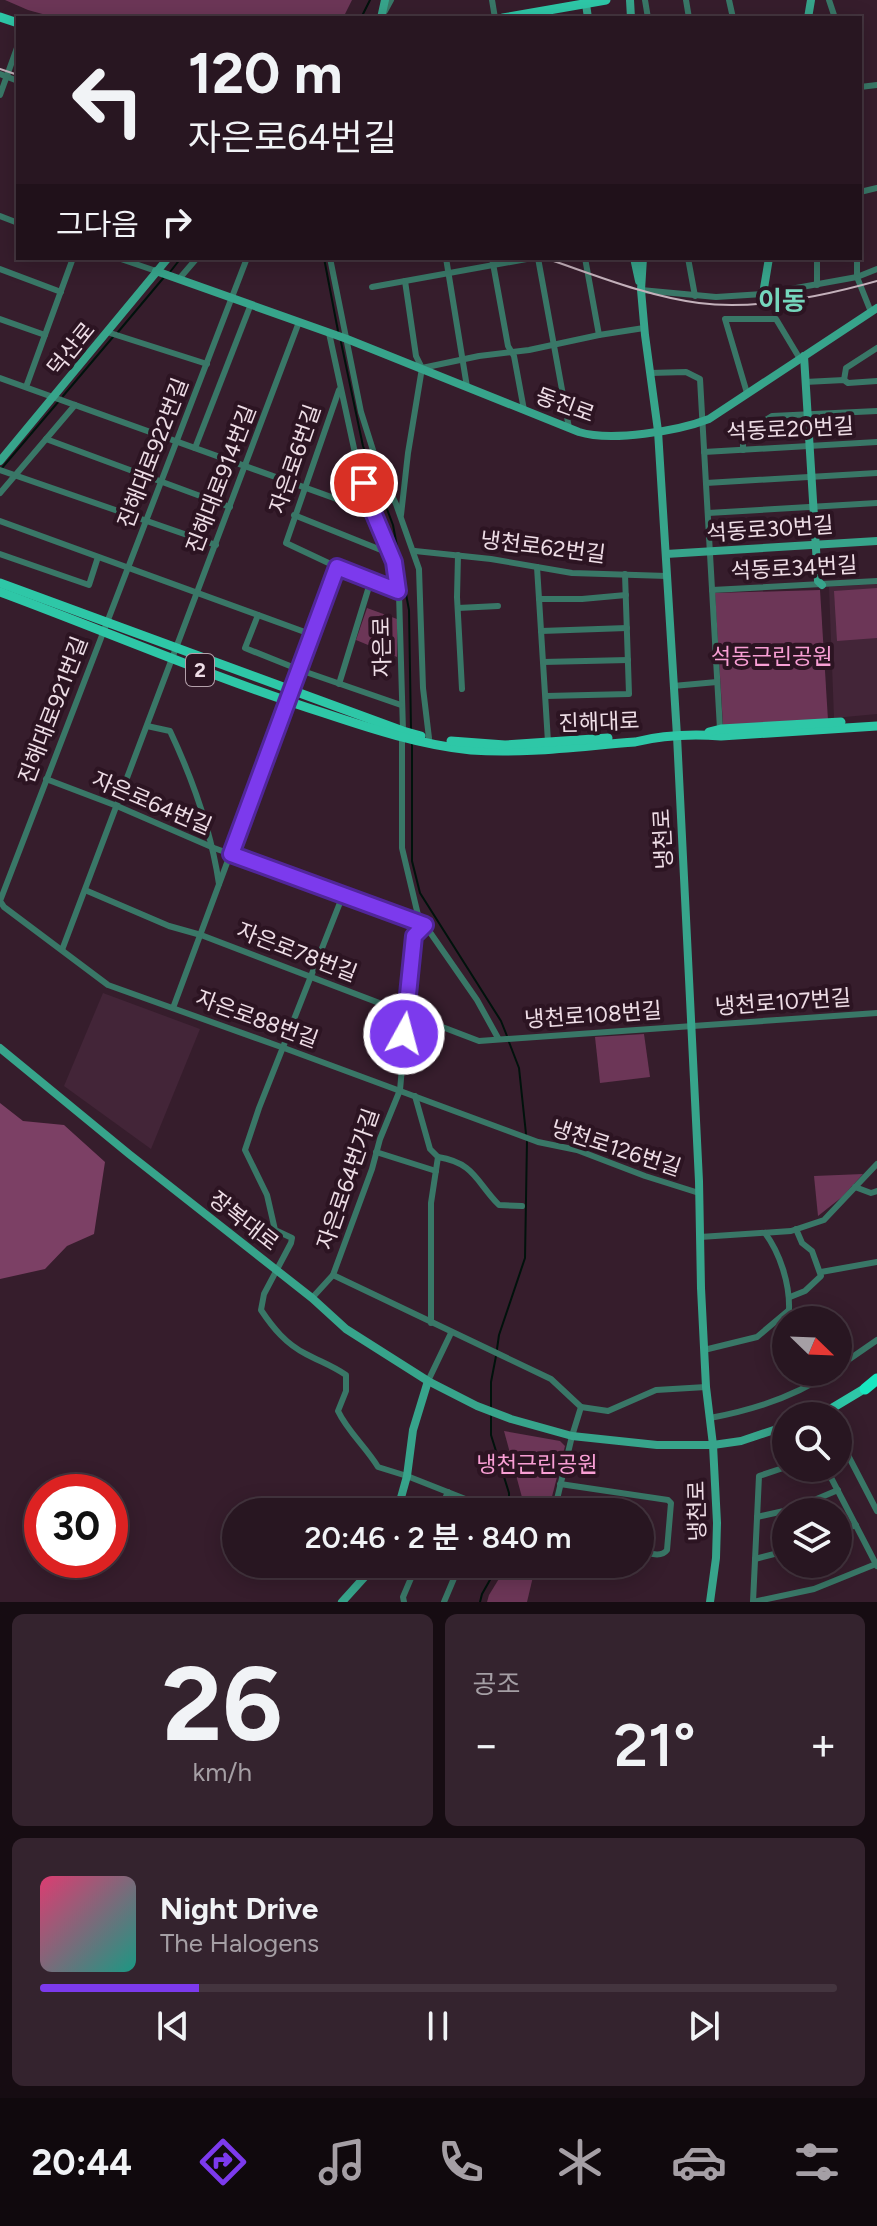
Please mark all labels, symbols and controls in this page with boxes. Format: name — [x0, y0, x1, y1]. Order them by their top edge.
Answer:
text: 120 m — [188, 40, 343, 107]
icon: left — [56, 48, 160, 152]
text: 자은로64번길 — [188, 116, 396, 159]
icon: right — [155, 200, 199, 244]
text: 그다음 — [56, 206, 139, 243]
district label: 이동 — [758, 285, 806, 317]
street label: 덕산로 — [41, 317, 101, 381]
street label: 진해대로922번길 — [112, 374, 194, 532]
street label: 동진로 — [532, 382, 598, 428]
street label: 진해대로914번길 — [180, 401, 262, 557]
street label: 자은로6번길 — [264, 401, 326, 517]
street label: 석동로20번길 — [726, 412, 854, 446]
pin — [330, 449, 398, 517]
icon: arrive — [342, 461, 386, 505]
street label: 석동로30번길 — [706, 511, 834, 547]
street label: 냉천로62번길 — [479, 526, 607, 568]
street label: 석동로34번길 — [730, 551, 858, 585]
street label: 자은로 — [368, 616, 396, 678]
street label: 진해대로921번길 — [13, 633, 93, 787]
park label: 석동근린공원 — [711, 643, 833, 670]
road number: 2 — [186, 654, 214, 686]
street label: 진해대로 — [558, 707, 640, 737]
street label: 자은로64번길 — [88, 766, 216, 840]
street label: 냉천로 — [648, 808, 678, 870]
street label: 자은로78번길 — [233, 917, 361, 987]
street label: 자은로88번길 — [192, 984, 322, 1054]
street label: 냉천로107번길 — [714, 984, 852, 1020]
position arrow — [362, 992, 446, 1076]
street label: 냉천로108번길 — [523, 997, 663, 1033]
street label: 자은로64번가길 — [311, 1105, 385, 1253]
street label: 냉천로126번길 — [548, 1114, 684, 1182]
street label: 장복대로 — [204, 1185, 284, 1257]
north arrow — [772, 1306, 852, 1386]
map controls — [772, 1306, 852, 1578]
button: search — [772, 1402, 852, 1482]
park label: 냉천근린공원 — [476, 1451, 598, 1478]
speed limit sign: 30 — [24, 1474, 128, 1578]
street label: 냉천로 — [683, 1480, 711, 1542]
button: layers — [772, 1498, 852, 1578]
text: 20:46 · 2 분 · 840 m — [304, 1519, 572, 1556]
text: 26 — [162, 1641, 283, 1766]
text: 공조 — [473, 1668, 520, 1700]
text: 21° — [614, 1709, 696, 1781]
text: − — [473, 1718, 500, 1771]
text: + — [810, 1718, 837, 1771]
text: km/h — [193, 1756, 252, 1788]
text: Night Drive — [160, 1890, 318, 1927]
text: The Halogens — [160, 1927, 319, 1959]
icon: previous — [151, 2004, 195, 2048]
icon: pause — [416, 2004, 460, 2048]
icon: next — [682, 2004, 726, 2048]
icon: directions — [195, 2134, 251, 2190]
icon: music — [314, 2134, 370, 2190]
icon: phone — [433, 2134, 489, 2190]
icon: climate — [552, 2134, 608, 2190]
icon: car — [671, 2134, 727, 2190]
icon: filters — [789, 2134, 845, 2190]
text: 20:44 — [31, 2141, 132, 2184]

